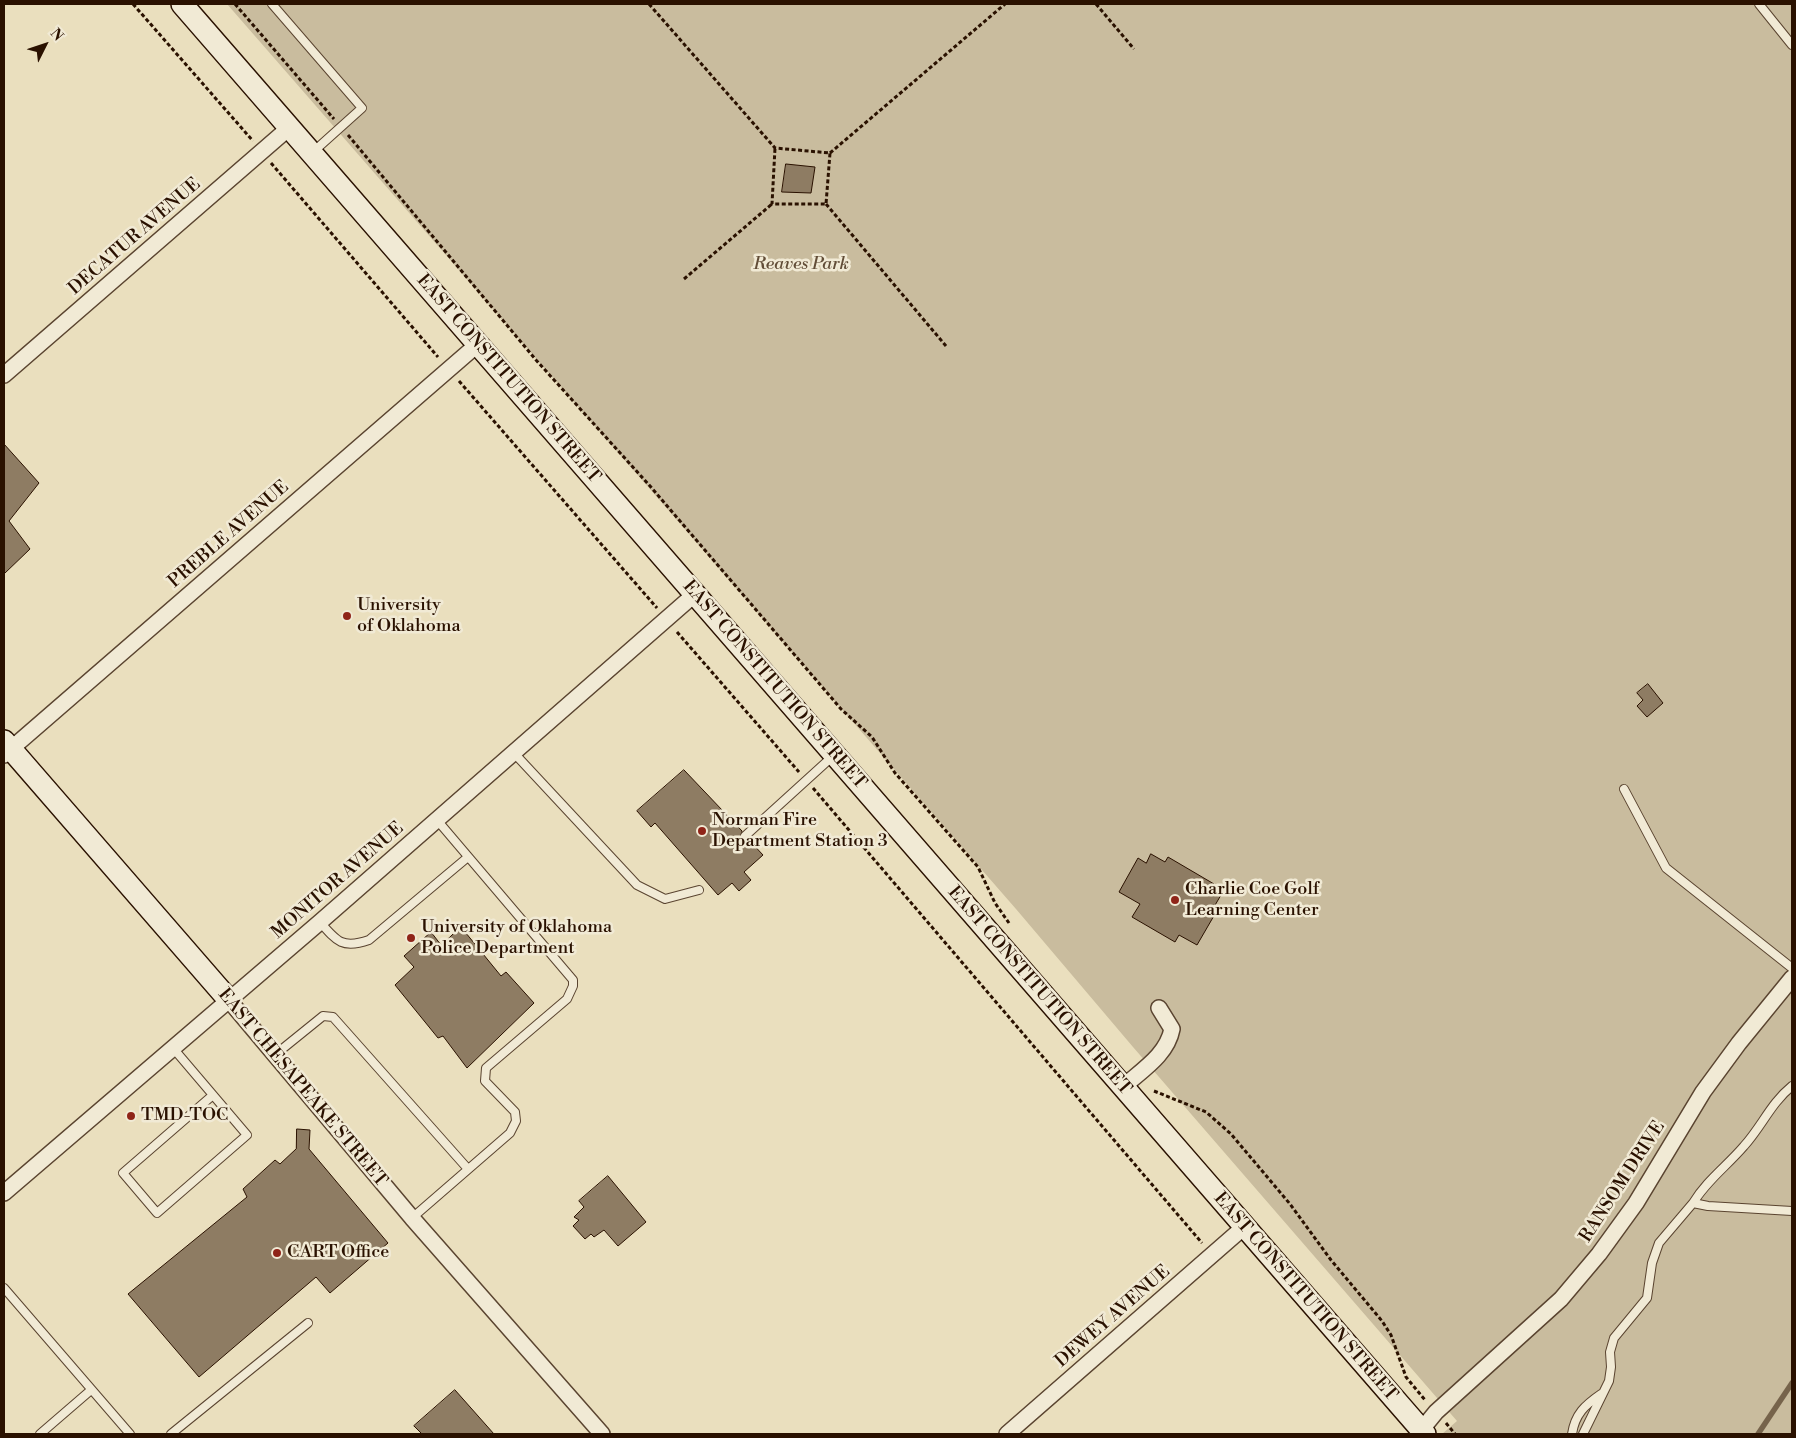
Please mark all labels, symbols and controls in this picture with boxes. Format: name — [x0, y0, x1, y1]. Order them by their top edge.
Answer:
north arrow — [20, 20, 70, 70]
text: N — [46, 25, 67, 45]
street label: DECATUR AVENUE — [65, 174, 205, 300]
park label: Reaves Park — [753, 254, 849, 276]
street label: EAST CONSTITUTION STREET — [411, 270, 605, 488]
street label: PREBLE AVENUE — [164, 477, 294, 593]
street label: EAST CONSTITUTION STREET — [677, 576, 871, 794]
place label: University of Oklahoma — [357, 595, 461, 638]
marker: University of Oklahoma — [341, 610, 353, 622]
place label: Norman Fire Department Station 3 — [712, 810, 888, 852]
street label: MONITOR AVENUE — [268, 818, 408, 944]
marker: Norman Fire Department Station 3 — [696, 825, 708, 837]
place label: Charlie Coe Golf Learning Center — [1185, 879, 1319, 922]
street label: EAST CONSTITUTION STREET — [942, 882, 1136, 1100]
marker: Charlie Coe Golf Learning Center — [1169, 894, 1181, 906]
place label: University of Oklahoma Police Department — [421, 917, 612, 960]
marker: University of Oklahoma Police Department — [405, 932, 417, 944]
street label: EAST CHESAPEAKE STREET — [213, 984, 391, 1192]
place label: TMD-TOC — [141, 1105, 228, 1127]
marker: TMD-TOC — [125, 1110, 137, 1122]
street label: RANSOM DRIVE — [1576, 1117, 1670, 1247]
street label: EAST CONSTITUTION STREET — [1208, 1188, 1402, 1406]
place label: CART Office — [287, 1242, 389, 1264]
marker: CART Office — [271, 1247, 283, 1259]
street label: DEWEY AVENUE — [1051, 1261, 1175, 1373]

